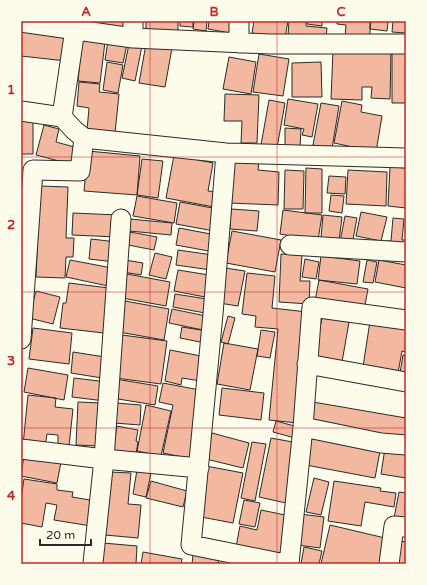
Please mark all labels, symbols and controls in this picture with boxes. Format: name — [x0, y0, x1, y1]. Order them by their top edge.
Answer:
text: A — [81, 4, 91, 20]
text: B — [209, 4, 219, 20]
text: C — [336, 4, 346, 20]
text: 1 — [7, 82, 15, 98]
text: 2 — [7, 217, 15, 233]
text: 3 — [7, 353, 15, 369]
text: 4 — [7, 488, 16, 504]
scale bar — [40, 521, 91, 547]
text: 20 m — [46, 528, 75, 542]

